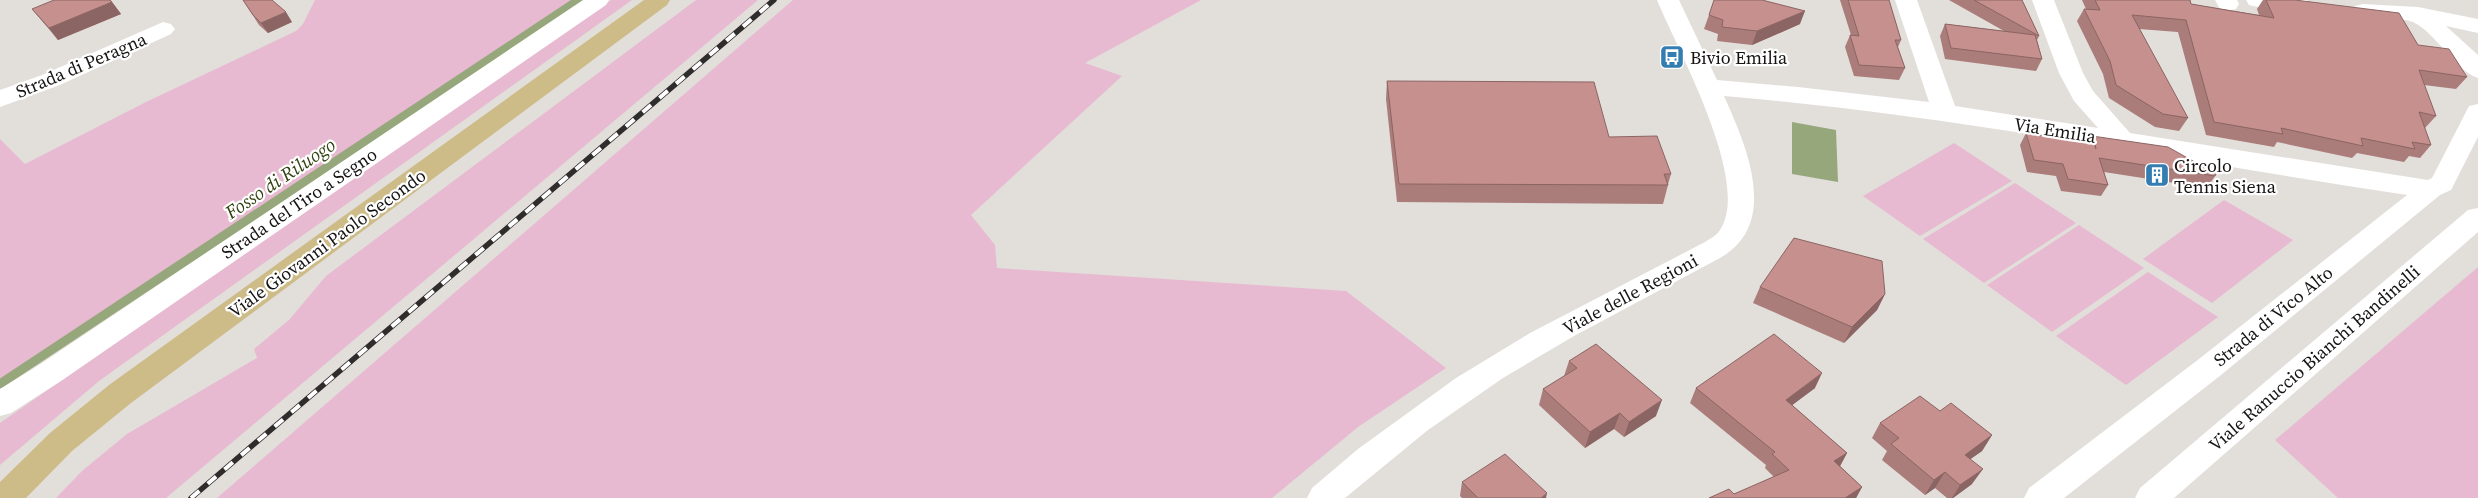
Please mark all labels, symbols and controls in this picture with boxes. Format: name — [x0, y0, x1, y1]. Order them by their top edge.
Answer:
street label: Strada di Peragna — [12, 26, 151, 104]
bus stop icon: Bivio Emilia — [1659, 44, 1685, 70]
place label: Bivio Emilia — [1690, 45, 1788, 70]
street label: Via Emilia — [2012, 111, 2099, 149]
water label: Fosso di Riluogo — [219, 131, 340, 225]
street label: Strada del Tiro a Segno — [216, 141, 382, 264]
place label: Circolo Tennis Siena — [2174, 153, 2277, 199]
building icon: Circolo Tennis Siena — [2144, 162, 2170, 188]
street label: Viale Giovanni Paolo Secondo — [223, 163, 431, 323]
street label: Viale delle Regioni — [1558, 248, 1702, 340]
street label: Viale Ranuccio Bianchi Bandinelli — [2203, 259, 2425, 457]
street label: Strada di Vico Alto — [2208, 260, 2338, 372]

